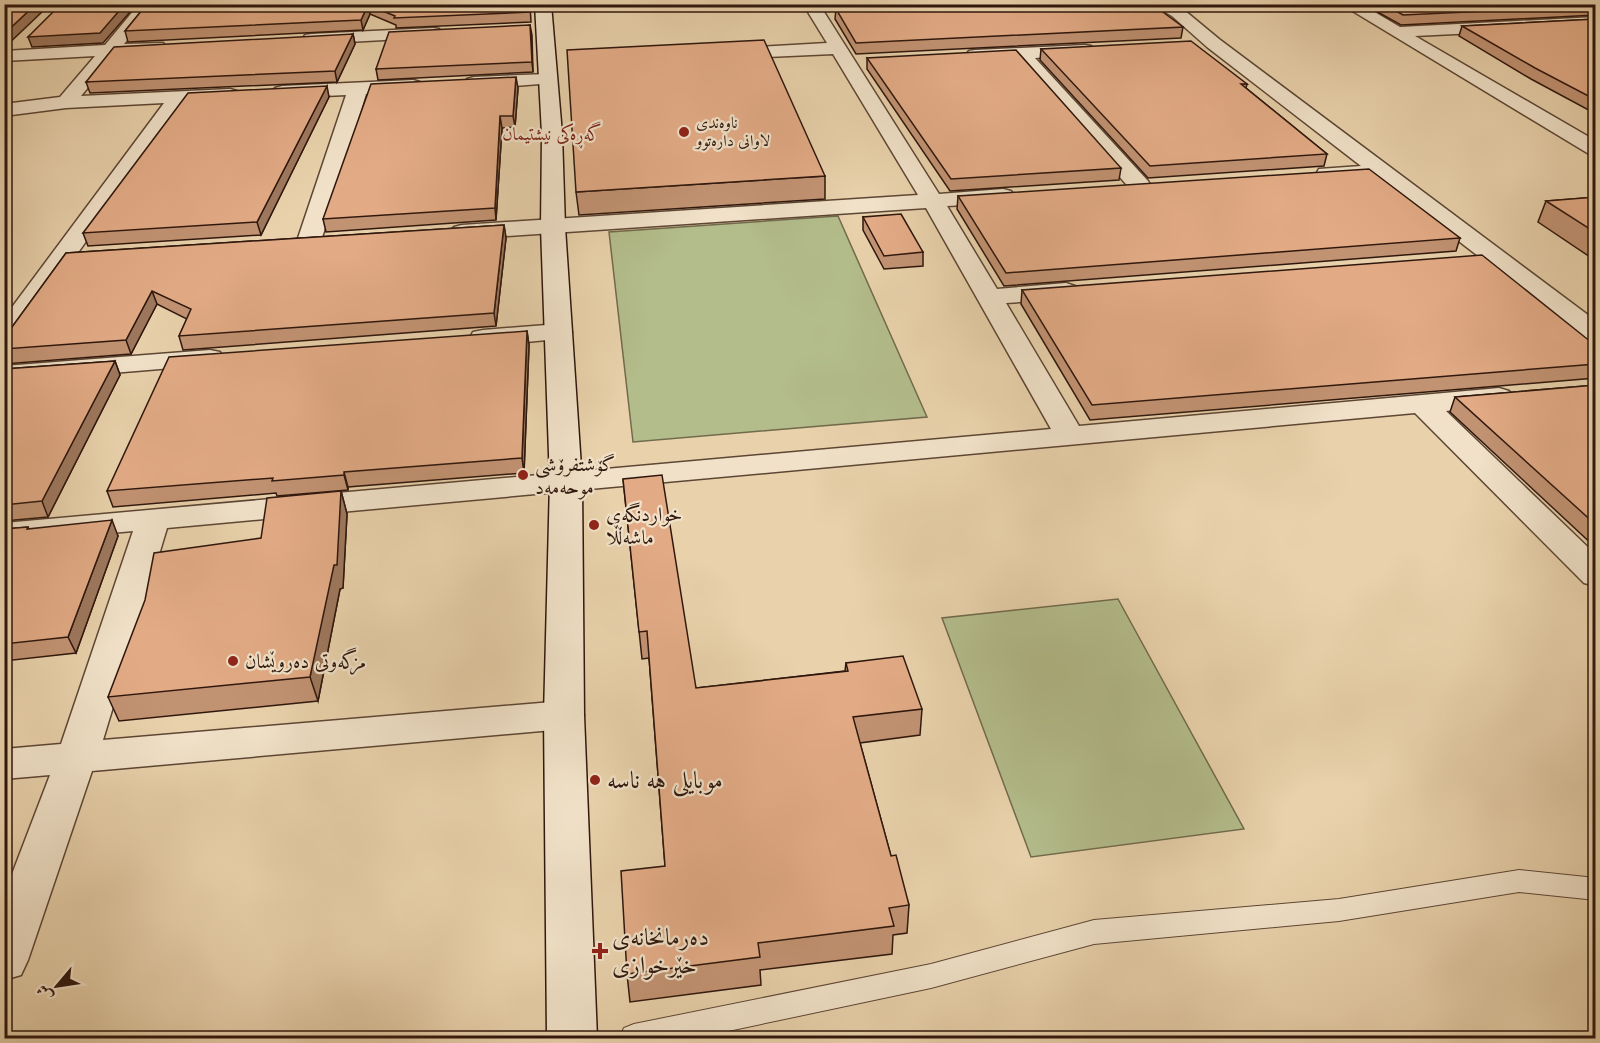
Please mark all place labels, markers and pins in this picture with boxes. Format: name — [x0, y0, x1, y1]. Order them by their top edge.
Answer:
place label: ناوەندی لاوانی دارەتوو — [694, 112, 770, 152]
marker: ناوەندی لاوانی دارەتوو — [677, 125, 691, 139]
place label: گۆشتفرۆشی موحەمەد — [535, 451, 615, 501]
marker: گۆشتفرۆشی موحەمەد — [516, 468, 530, 482]
place label: خواردنگەی ماشەڵڵا — [606, 501, 682, 551]
marker: خواردنگەی ماشەڵڵا — [587, 518, 601, 532]
place label: مزگەوتی دەروێشان — [245, 647, 366, 675]
marker: مزگەوتی دەروێشان — [226, 654, 240, 668]
place label: موبایلی هه ناسه — [607, 764, 723, 797]
marker: موبایلی هه ناسه — [588, 773, 602, 787]
place label: دەرمانخانەی خێرخوازی — [612, 921, 709, 982]
marker: دەرمانخانەی خێرخوازی — [593, 944, 607, 958]

